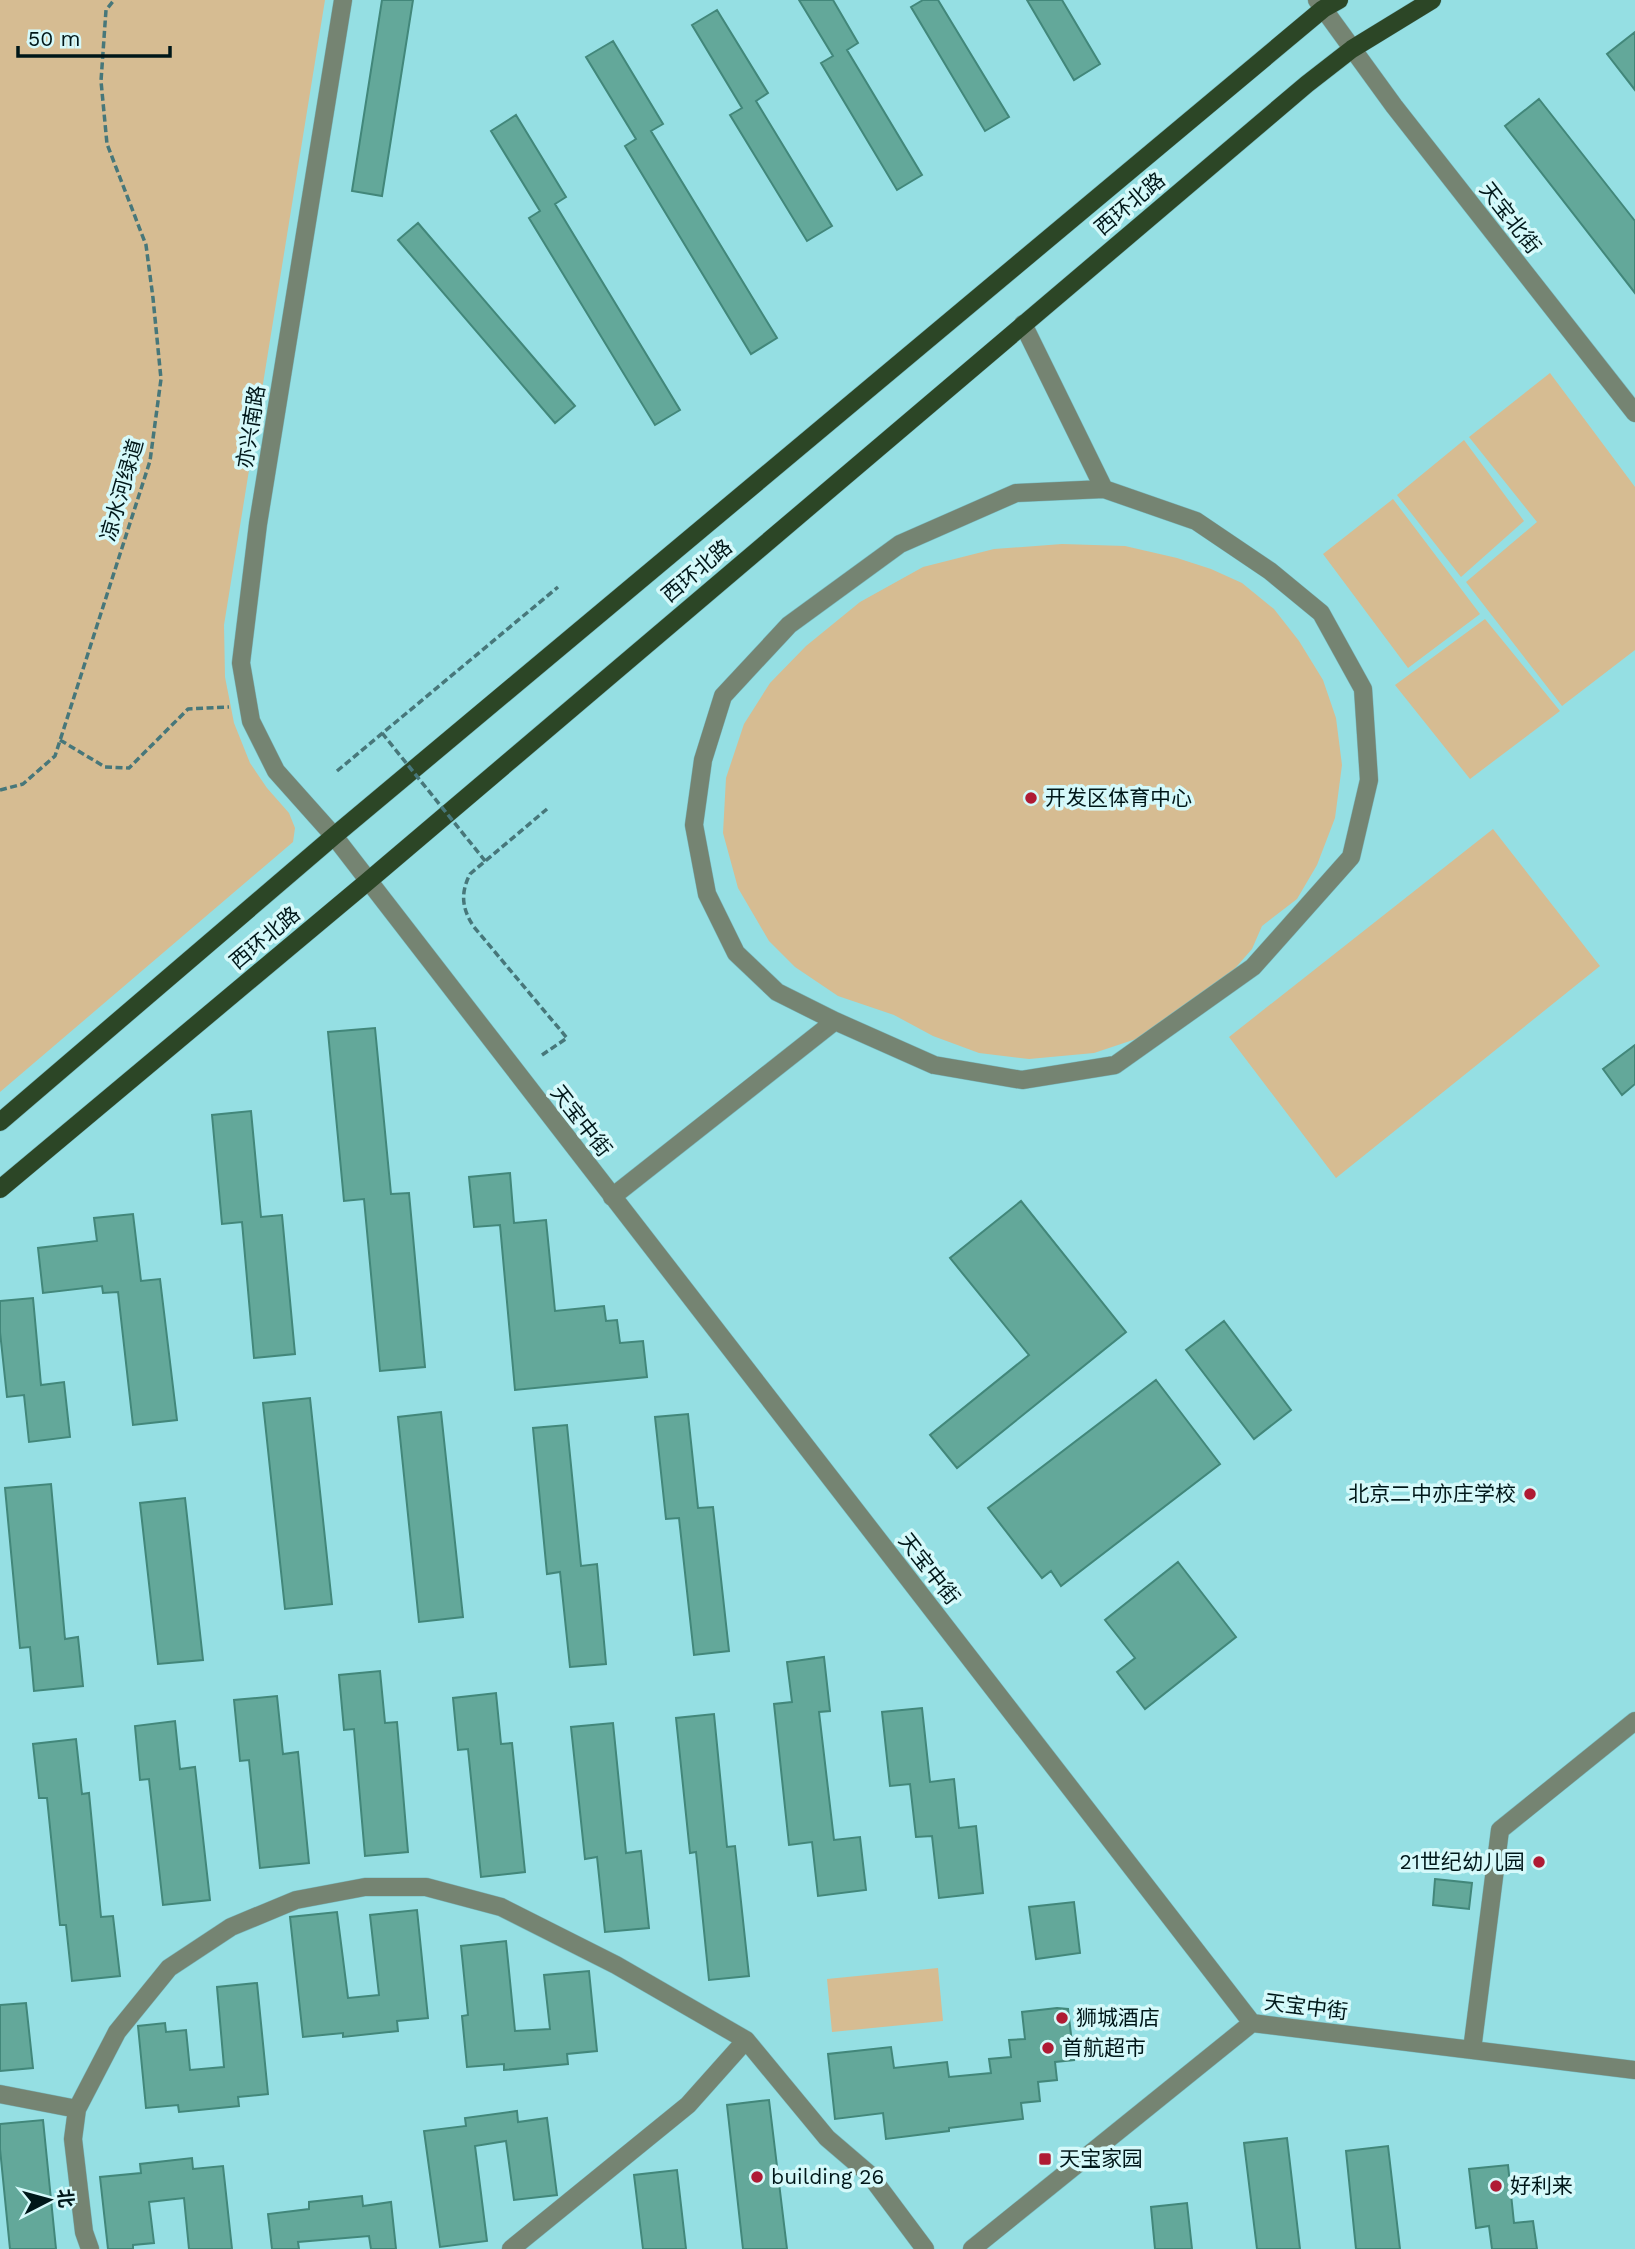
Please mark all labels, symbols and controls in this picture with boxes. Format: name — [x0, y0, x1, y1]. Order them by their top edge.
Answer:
scale bar — [18, 14, 170, 58]
text: 50 m — [28, 26, 80, 51]
street label: 西环北路 — [1089, 167, 1170, 240]
street label: 天宝北街 — [1475, 177, 1546, 258]
street label: 亦兴南路 — [232, 383, 269, 470]
street label: 凉水河绿道 — [95, 436, 148, 544]
street label: 西环北路 — [656, 534, 737, 607]
place label: 开发区体育中心 — [1045, 785, 1192, 810]
marker: 开发区体育中心 — [1023, 790, 1039, 806]
street label: 西环北路 — [224, 901, 305, 974]
street label: 天宝中街 — [546, 1080, 617, 1161]
place label: 北京二中亦庄学校 — [1348, 1481, 1516, 1506]
marker: 北京二中亦庄学校 — [1522, 1486, 1538, 1502]
street label: 天宝中街 — [894, 1528, 965, 1609]
place label: 21世纪幼儿园 — [1400, 1849, 1525, 1874]
marker: 21世纪幼儿园 — [1531, 1854, 1547, 1870]
street label: 天宝中街 — [1263, 1989, 1349, 2024]
place label: 狮城酒店 — [1076, 2005, 1160, 2030]
marker: 狮城酒店 — [1054, 2010, 1070, 2026]
place label: 首航超市 — [1062, 2035, 1146, 2060]
marker: 首航超市 — [1040, 2040, 1056, 2056]
place label: 天宝家园 — [1059, 2146, 1143, 2171]
marker: 天宝家园 — [1037, 2151, 1053, 2167]
place label: building 26 — [771, 2164, 884, 2189]
north arrow — [14, 2165, 84, 2235]
marker: building 26 — [749, 2169, 765, 2185]
place label: 好利来 — [1510, 2173, 1573, 2198]
marker: 好利来 — [1488, 2178, 1504, 2194]
text: 北 — [53, 2188, 78, 2209]

